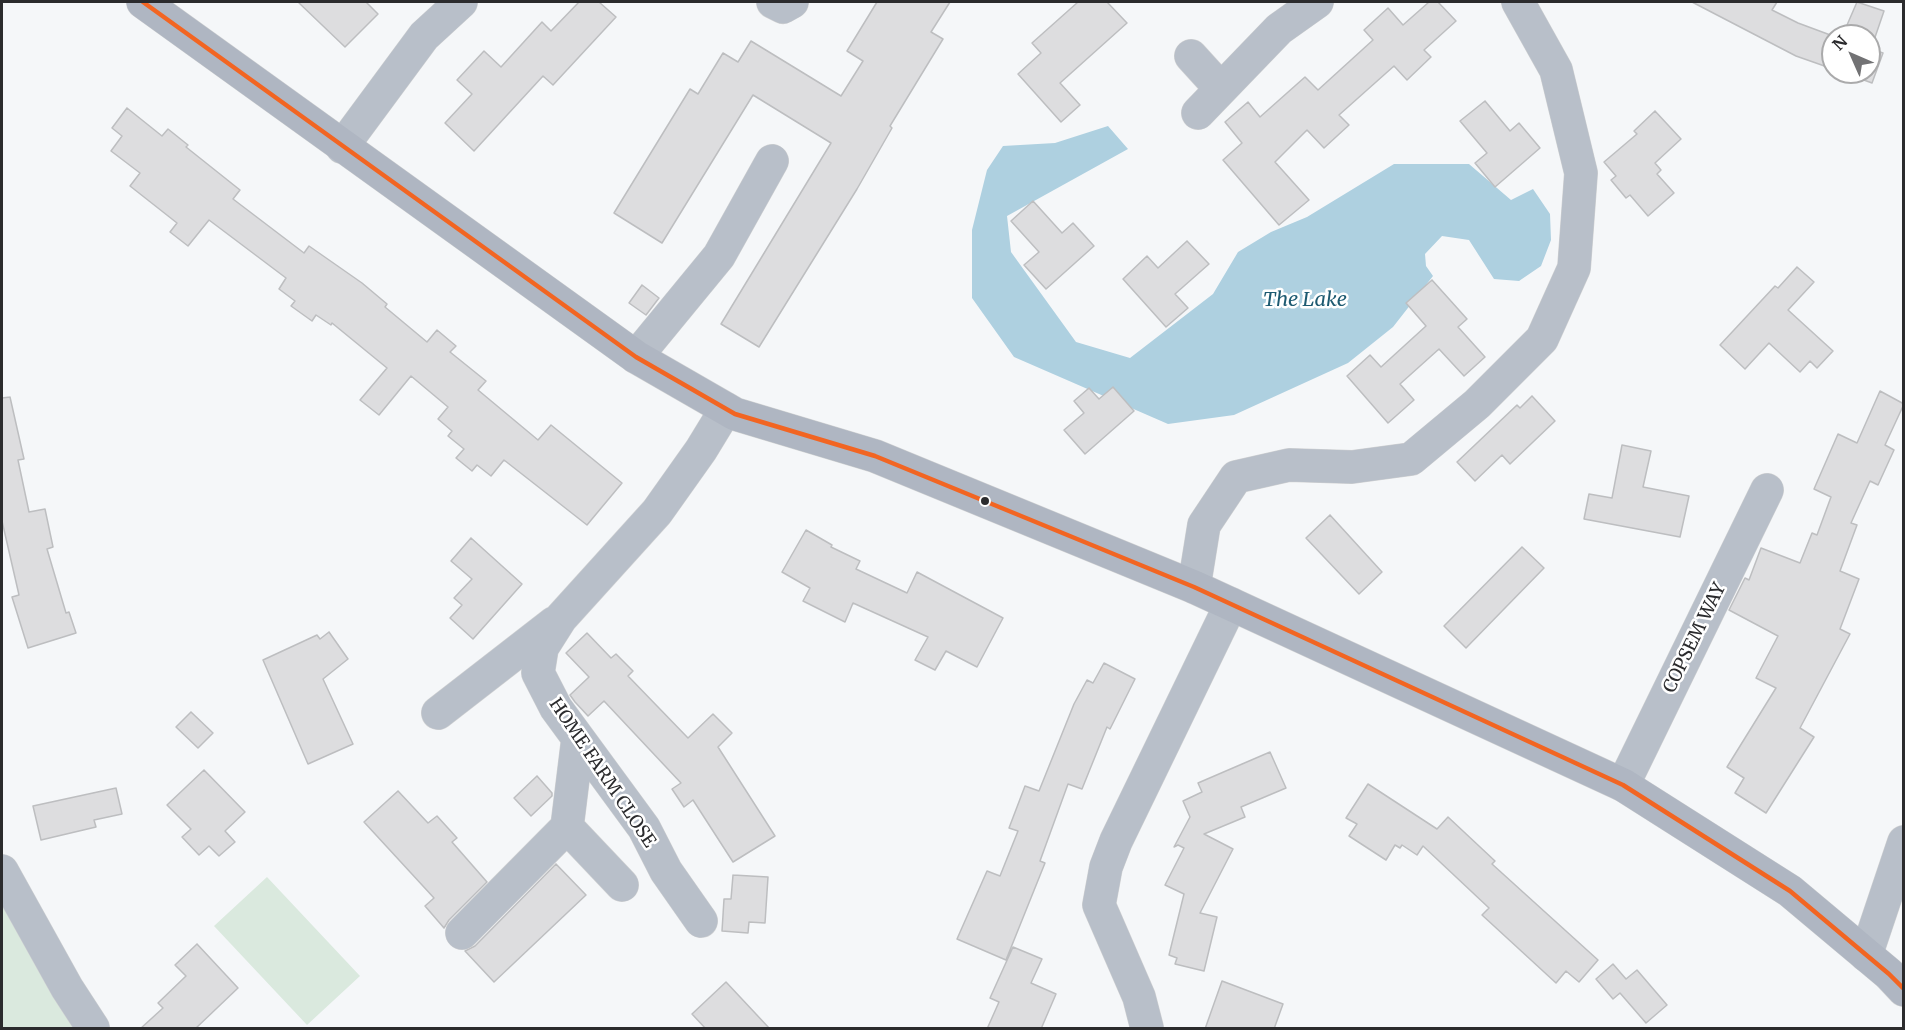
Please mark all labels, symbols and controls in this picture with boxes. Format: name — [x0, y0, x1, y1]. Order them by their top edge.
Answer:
north arrow — [1821, 24, 1881, 84]
text: N — [1828, 31, 1851, 54]
water label: The Lake — [1263, 288, 1347, 312]
unlabelled marker — [979, 495, 991, 507]
street label: COPSEM WAY — [1659, 580, 1731, 696]
street label: HOME FARM CLOSE — [544, 694, 660, 852]

